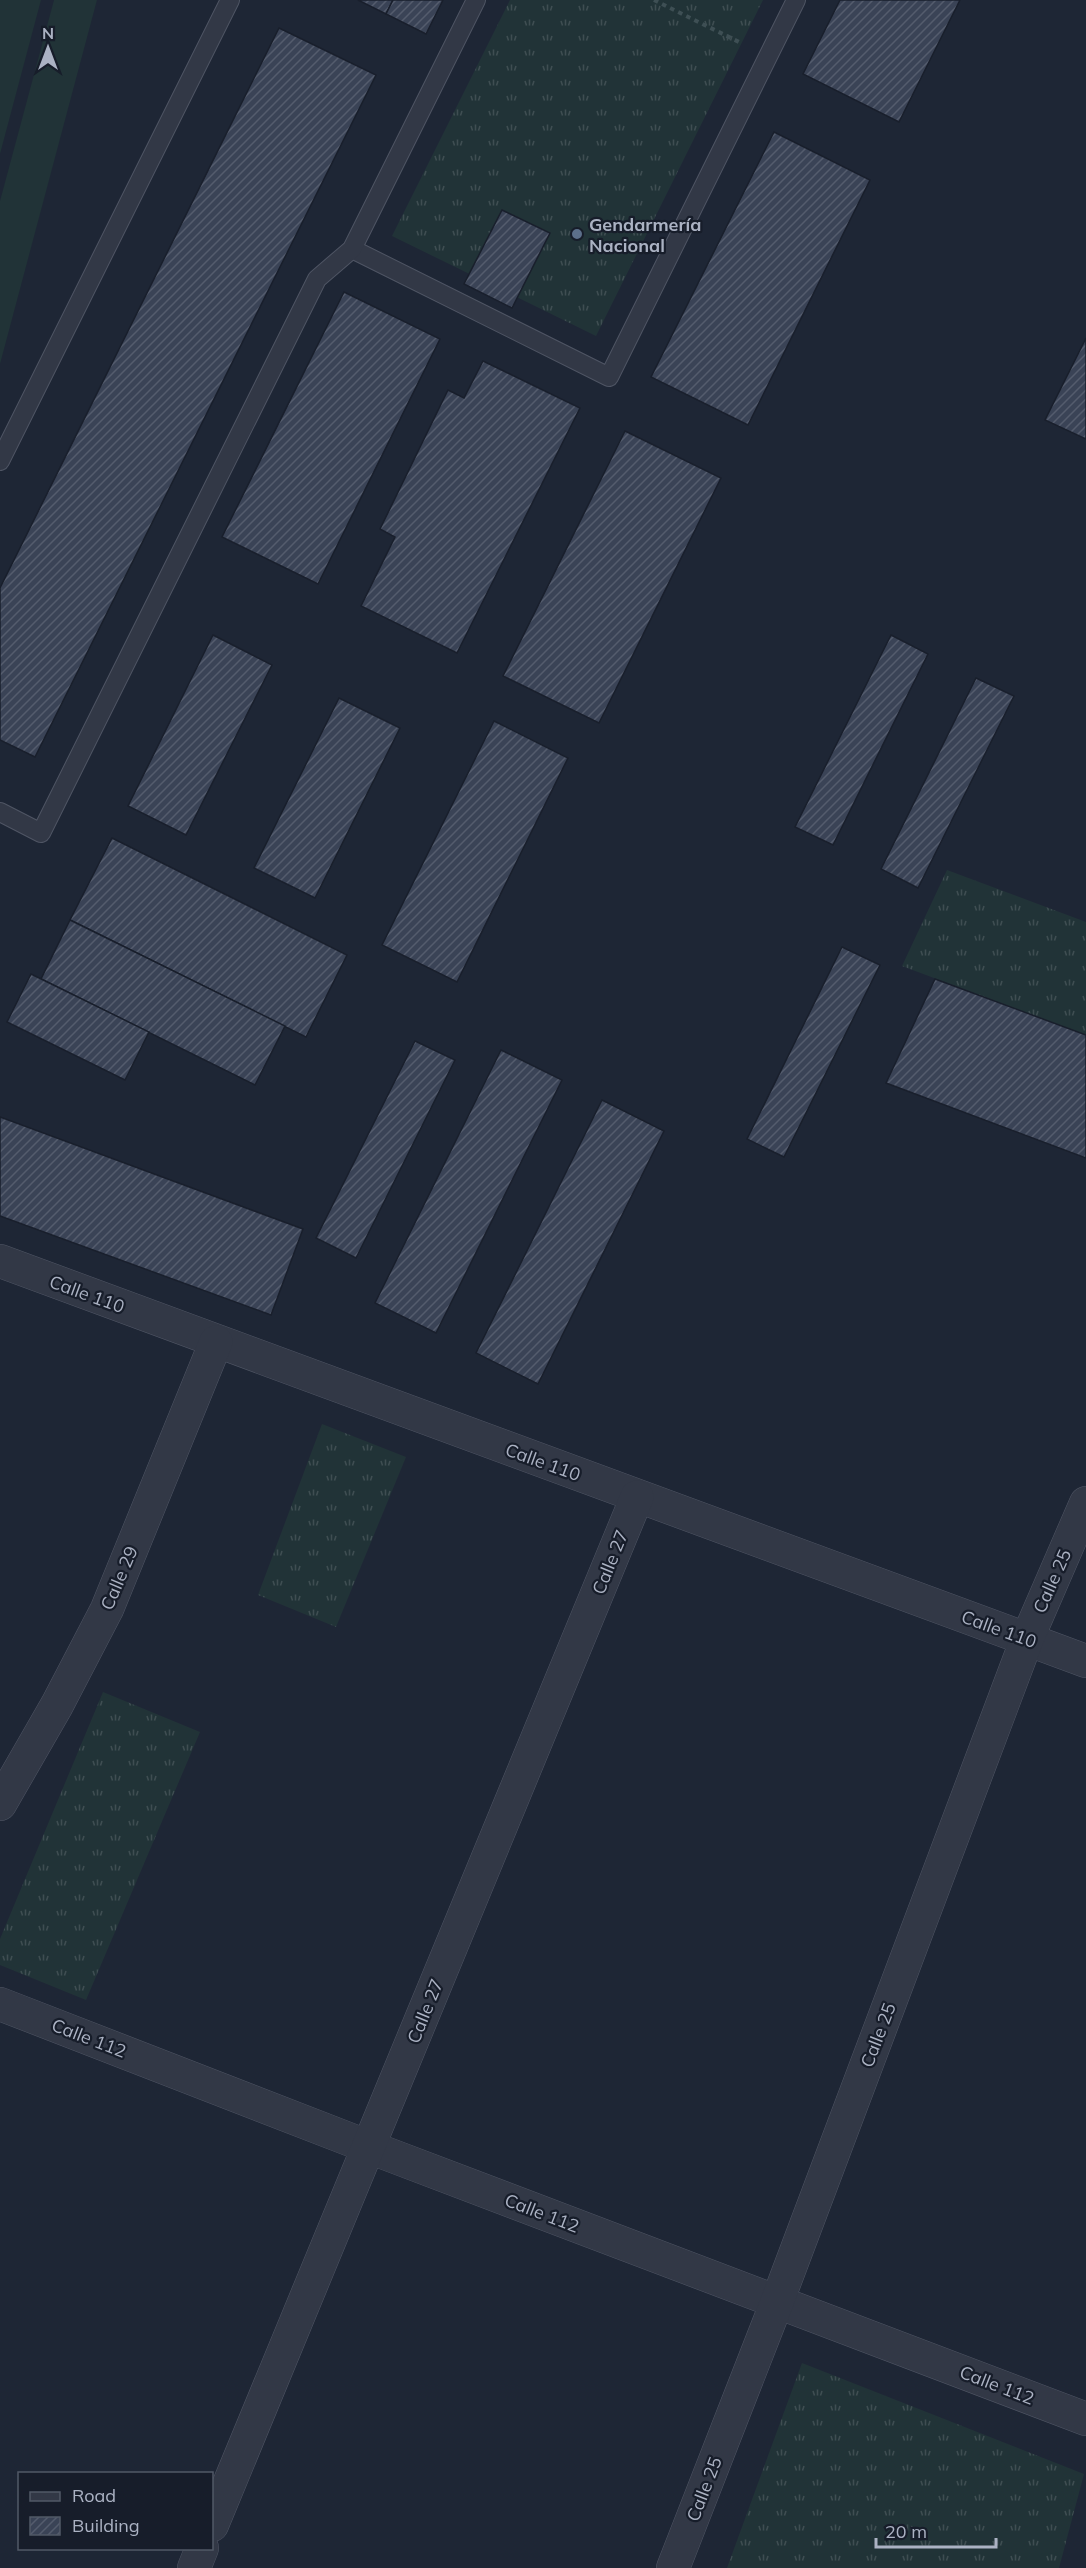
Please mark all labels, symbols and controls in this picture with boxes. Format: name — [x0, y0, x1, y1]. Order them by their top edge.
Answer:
north arrow — [18, 18, 78, 78]
text: N — [42, 23, 54, 43]
place label: Gendarmería Nacional — [589, 213, 701, 257]
marker: Gendarmería Nacional — [570, 227, 584, 241]
street label: Calle 110 — [46, 1270, 128, 1318]
street label: Calle 110 — [502, 1438, 584, 1486]
street label: Calle 27 — [587, 1526, 633, 1598]
street label: Calle 29 — [95, 1542, 143, 1614]
street label: Calle 25 — [1028, 1545, 1076, 1617]
street label: Calle 110 — [958, 1605, 1040, 1653]
street label: Calle 27 — [402, 1975, 448, 2047]
street label: Calle 25 — [855, 1999, 901, 2071]
street label: Calle 112 — [48, 2013, 130, 2063]
street label: Calle 112 — [501, 2188, 583, 2238]
street label: Calle 112 — [956, 2360, 1038, 2410]
street label: Calle 25 — [681, 2453, 727, 2525]
legend — [18, 2472, 213, 2550]
text: Road — [72, 2484, 116, 2507]
scale bar — [876, 2511, 996, 2549]
text: Building — [72, 2514, 140, 2537]
text: 20 m — [885, 2520, 927, 2543]

